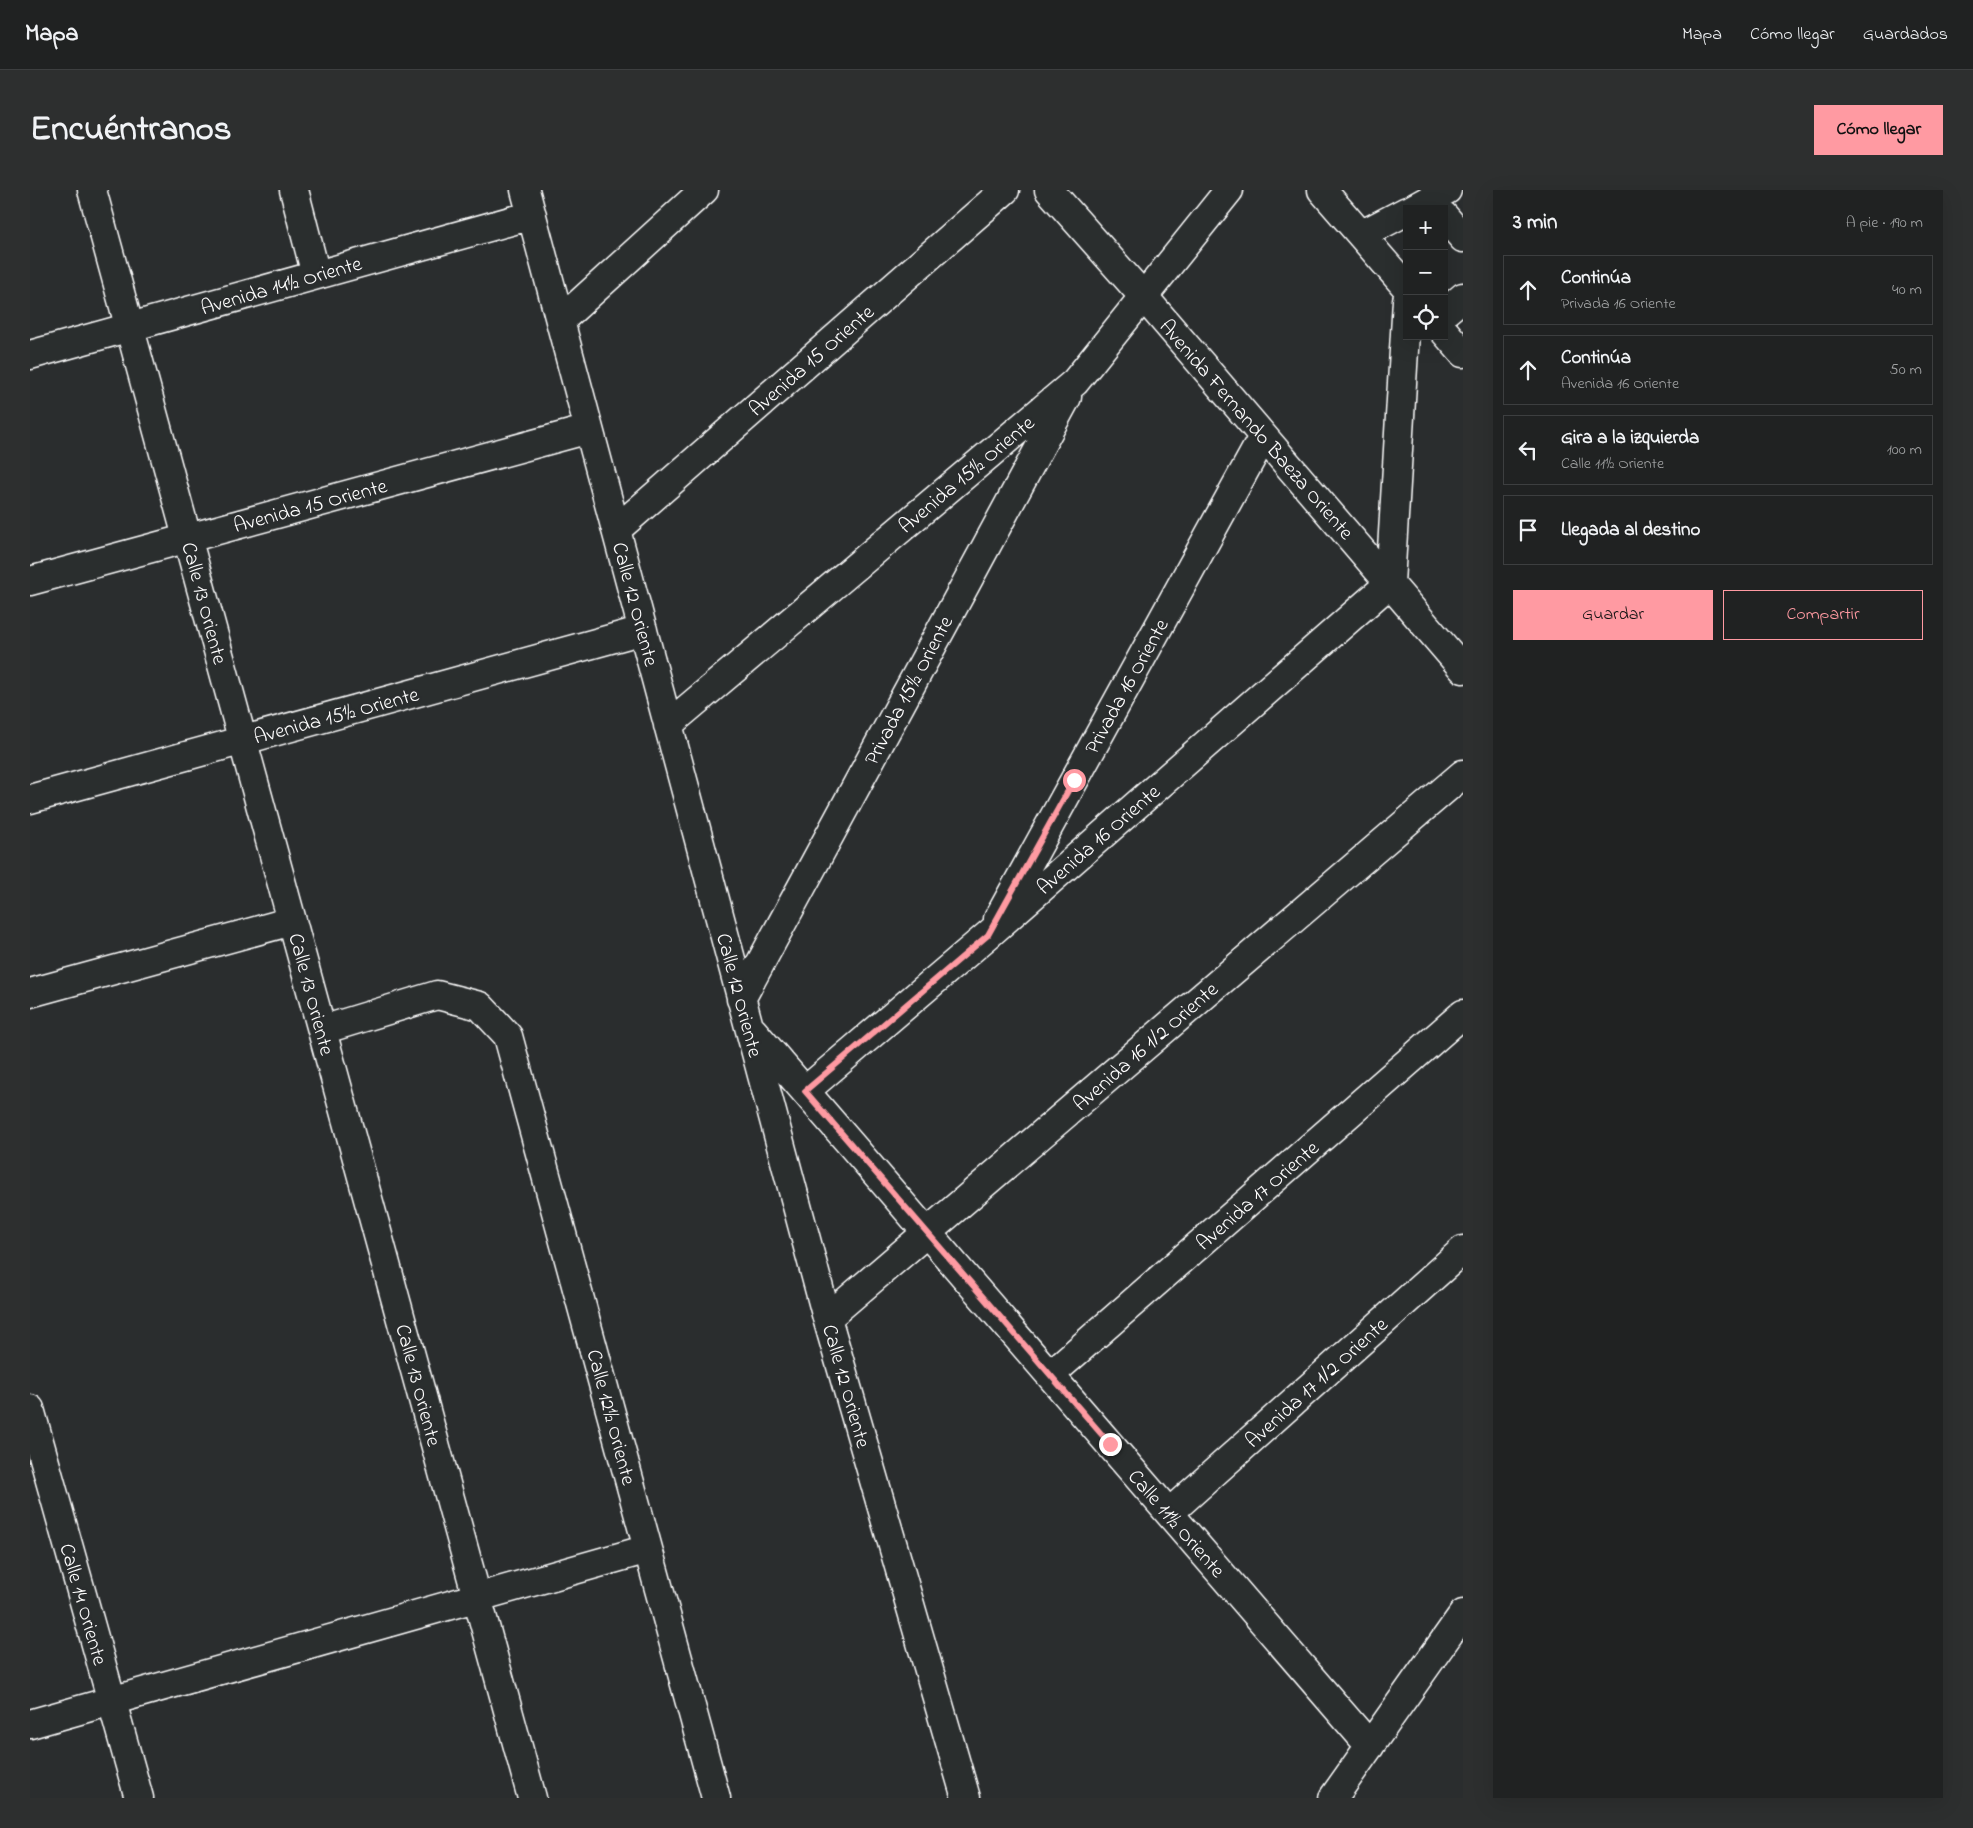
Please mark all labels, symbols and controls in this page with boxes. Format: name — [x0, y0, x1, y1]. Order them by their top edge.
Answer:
text: Mapa — [25, 17, 79, 52]
text: Mapa — [1682, 22, 1722, 48]
text: Cómo llegar — [1750, 22, 1835, 48]
text: Guardados — [1863, 22, 1948, 48]
text: Encuéntranos — [30, 105, 232, 156]
button: Cómo llegar — [1814, 105, 1943, 155]
map controls — [1403, 205, 1448, 340]
button: + — [1403, 205, 1448, 250]
text: 3 min — [1513, 208, 1557, 238]
text: A pie · 190 m — [1846, 211, 1923, 235]
street label: Avenida 14½ Oriente — [197, 249, 366, 324]
button: − — [1403, 250, 1448, 295]
text: Continúa — [1561, 265, 1631, 292]
icon: ahead — [1514, 276, 1542, 304]
text: 40 m — [1892, 278, 1922, 302]
text: Privada 16 Oriente — [1561, 292, 1676, 316]
button: locate — [1403, 295, 1448, 340]
street label: Avenida 15 Oriente — [743, 298, 882, 425]
street label: Avenida Fernando Baeza Oriente — [1151, 313, 1360, 548]
text: Continúa — [1561, 345, 1631, 372]
icon: ahead — [1514, 356, 1542, 384]
text: 50 m — [1890, 358, 1922, 382]
text: Avenida 16 Oriente — [1561, 372, 1679, 396]
street label: Avenida 15½ Oriente — [893, 409, 1042, 542]
text: Gira a la izquierda — [1561, 425, 1699, 452]
icon: left — [1514, 436, 1542, 464]
text: 100 m — [1887, 438, 1922, 462]
text: Calle 11½ Oriente — [1561, 452, 1664, 476]
street label: Avenida 15 Oriente — [230, 472, 391, 542]
icon: arrive — [1514, 516, 1542, 544]
text: Llegada al destino — [1561, 517, 1700, 544]
street label: Calle 13 Oriente — [172, 539, 234, 669]
street label: Calle 12 Oriente — [603, 539, 665, 670]
button: Guardar — [1513, 590, 1713, 640]
button: Compartir — [1723, 590, 1923, 640]
street label: Privada 15½ Oriente — [858, 610, 962, 771]
street label: Privada 16 Oriente — [1078, 613, 1178, 760]
street label: Avenida 15½ Oriente — [251, 680, 423, 753]
route start — [1063, 769, 1086, 792]
street label: Avenida 16 Oriente — [1031, 778, 1168, 903]
street label: Calle 13 Oriente — [279, 930, 341, 1060]
street label: Calle 12 Oriente — [707, 930, 769, 1061]
street label: Avenida 16 1/2 Oriente — [1067, 975, 1226, 1119]
street label: Avenida 17 Oriente — [1190, 1134, 1327, 1259]
street label: Avenida 17 1/2 Oriente — [1239, 1311, 1396, 1456]
street label: Calle 13 Oriente — [386, 1321, 448, 1451]
street label: Calle 12 Oriente — [813, 1321, 877, 1452]
street label: Calle 12½ Oriente — [578, 1346, 643, 1489]
route end — [1099, 1433, 1122, 1456]
street label: Calle 11½ Oriente — [1120, 1463, 1232, 1586]
street label: Calle 14 Oriente — [50, 1540, 114, 1670]

